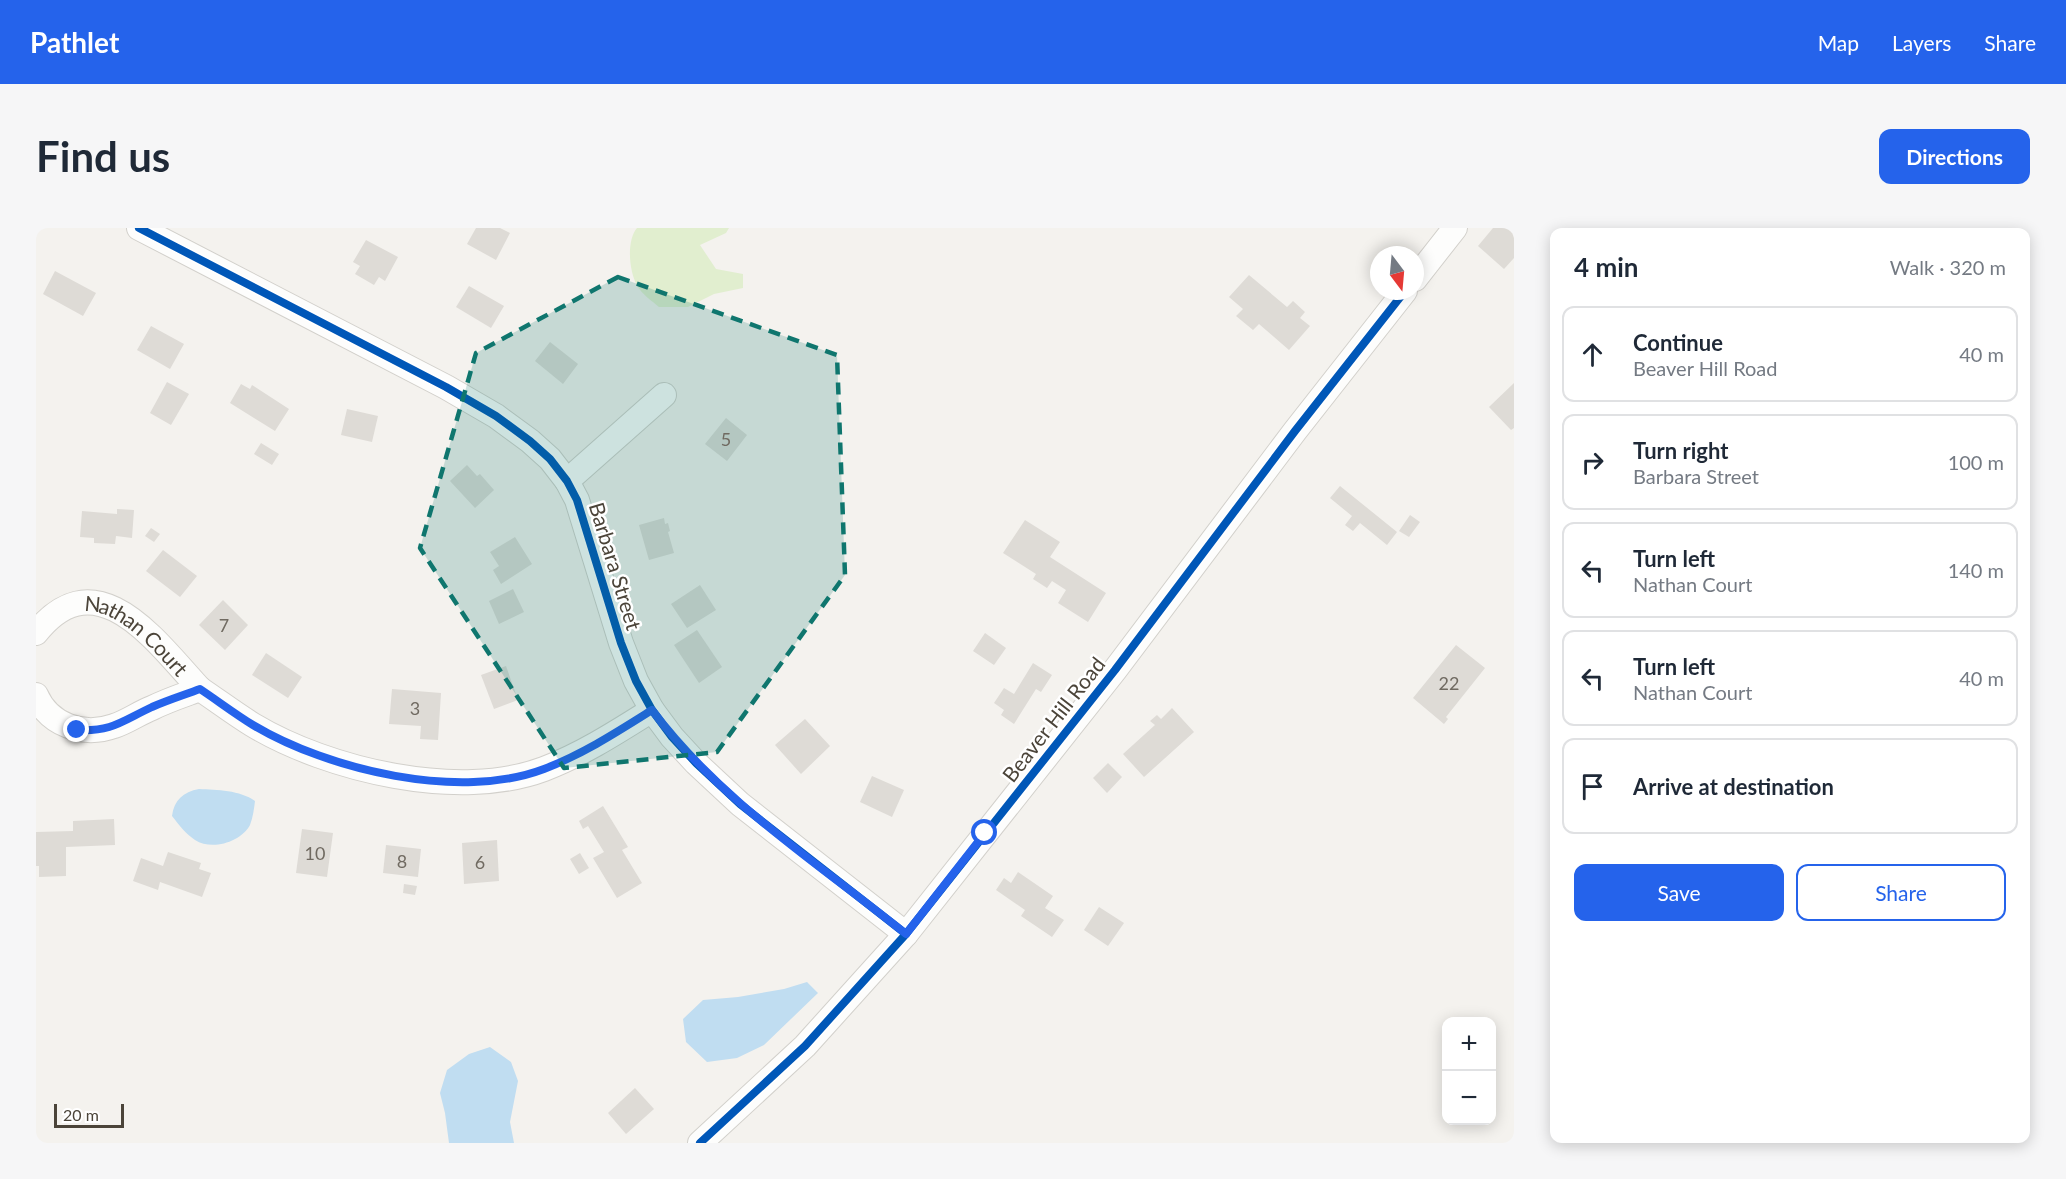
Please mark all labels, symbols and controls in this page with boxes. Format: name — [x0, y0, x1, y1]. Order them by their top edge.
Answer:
text: Pathlet — [30, 25, 119, 59]
text: Map — [1818, 30, 1859, 55]
text: Layers — [1892, 30, 1951, 55]
text: Share — [1984, 30, 2036, 55]
button: Directions — [1879, 129, 2030, 184]
text: Find us — [36, 131, 170, 181]
north arrow — [1370, 246, 1424, 300]
text: 4 min — [1574, 251, 1638, 283]
text: Walk · 320 m — [1890, 255, 2006, 279]
text: Continue — [1633, 329, 1723, 356]
icon: ahead — [1576, 338, 1609, 371]
text: 40 m — [1959, 342, 2004, 366]
text: Beaver Hill Road — [1633, 356, 1778, 380]
house number: 5 — [721, 428, 731, 450]
text: Turn right — [1633, 437, 1728, 464]
icon: right — [1576, 446, 1609, 479]
text: 100 m — [1948, 450, 2004, 474]
text: Barbara Street — [1633, 464, 1759, 488]
street label: Barbara Street — [585, 499, 647, 633]
text: Turn left — [1633, 545, 1715, 572]
icon: left — [1576, 554, 1609, 587]
text: 140 m — [1948, 558, 2004, 582]
text: Nathan Court — [1633, 572, 1752, 596]
street label: Nathan Court — [84, 589, 194, 681]
house number: 7 — [219, 614, 229, 636]
street label: Beaver Hill Road — [996, 652, 1110, 786]
text: Turn left — [1633, 653, 1715, 680]
icon: left — [1576, 662, 1609, 695]
text: 40 m — [1959, 666, 2004, 690]
house number: 22 — [1439, 672, 1459, 694]
text: Nathan Court — [1633, 680, 1752, 704]
house number: 3 — [410, 697, 420, 719]
route end — [63, 716, 89, 742]
icon: arrive — [1576, 770, 1609, 803]
text: Arrive at destination — [1633, 773, 1834, 800]
route start — [971, 819, 997, 845]
house number: 10 — [305, 842, 325, 864]
house number: 8 — [397, 850, 407, 872]
house number: 6 — [475, 851, 485, 873]
button: Save — [1574, 864, 1784, 921]
button: Share — [1796, 864, 2006, 921]
map controls — [1442, 1017, 1496, 1125]
button: + — [1442, 1017, 1496, 1071]
button: − — [1442, 1071, 1496, 1125]
scale bar — [54, 1101, 124, 1128]
text: 20 m — [63, 1105, 99, 1124]

